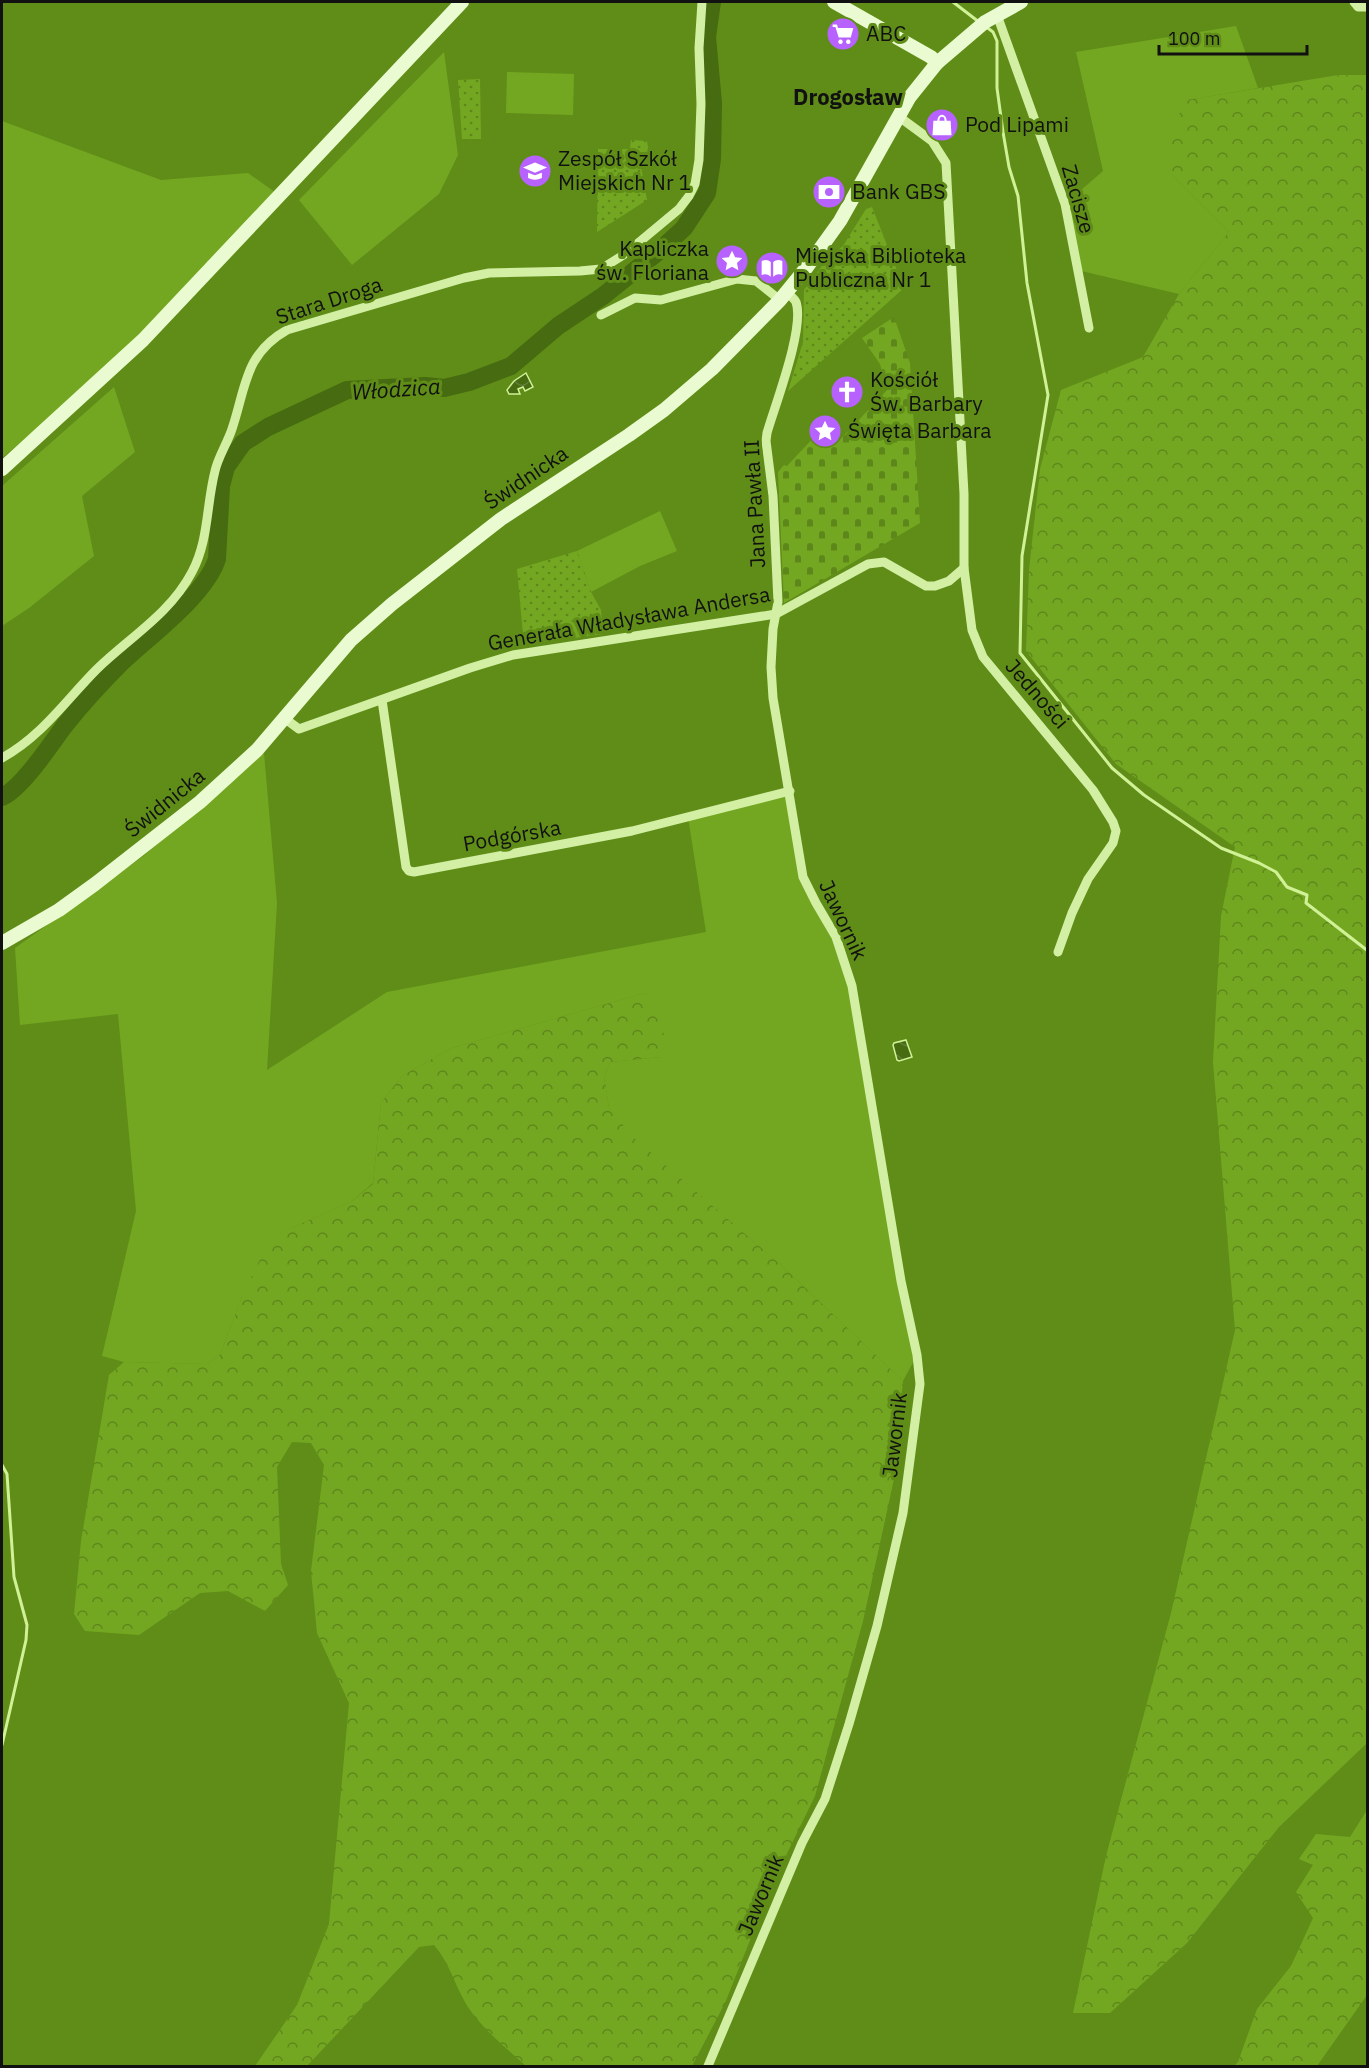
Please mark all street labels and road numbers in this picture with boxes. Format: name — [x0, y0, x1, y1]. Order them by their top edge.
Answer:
street label: Zacisze — [1056, 161, 1102, 236]
street label: Stara Droga — [272, 270, 385, 330]
street label: Świdnicka — [478, 439, 573, 516]
street label: Jana Pawła II — [737, 439, 771, 569]
street label: Generała Władysława Andersa — [485, 579, 772, 657]
street label: Jedności — [1000, 652, 1076, 734]
street label: Świdnicka — [118, 761, 210, 843]
street label: Podgórska — [461, 813, 563, 857]
street label: Jawornik — [813, 875, 875, 964]
street label: Jawornik — [875, 1391, 913, 1479]
street label: Jawornik — [730, 1850, 790, 1939]

